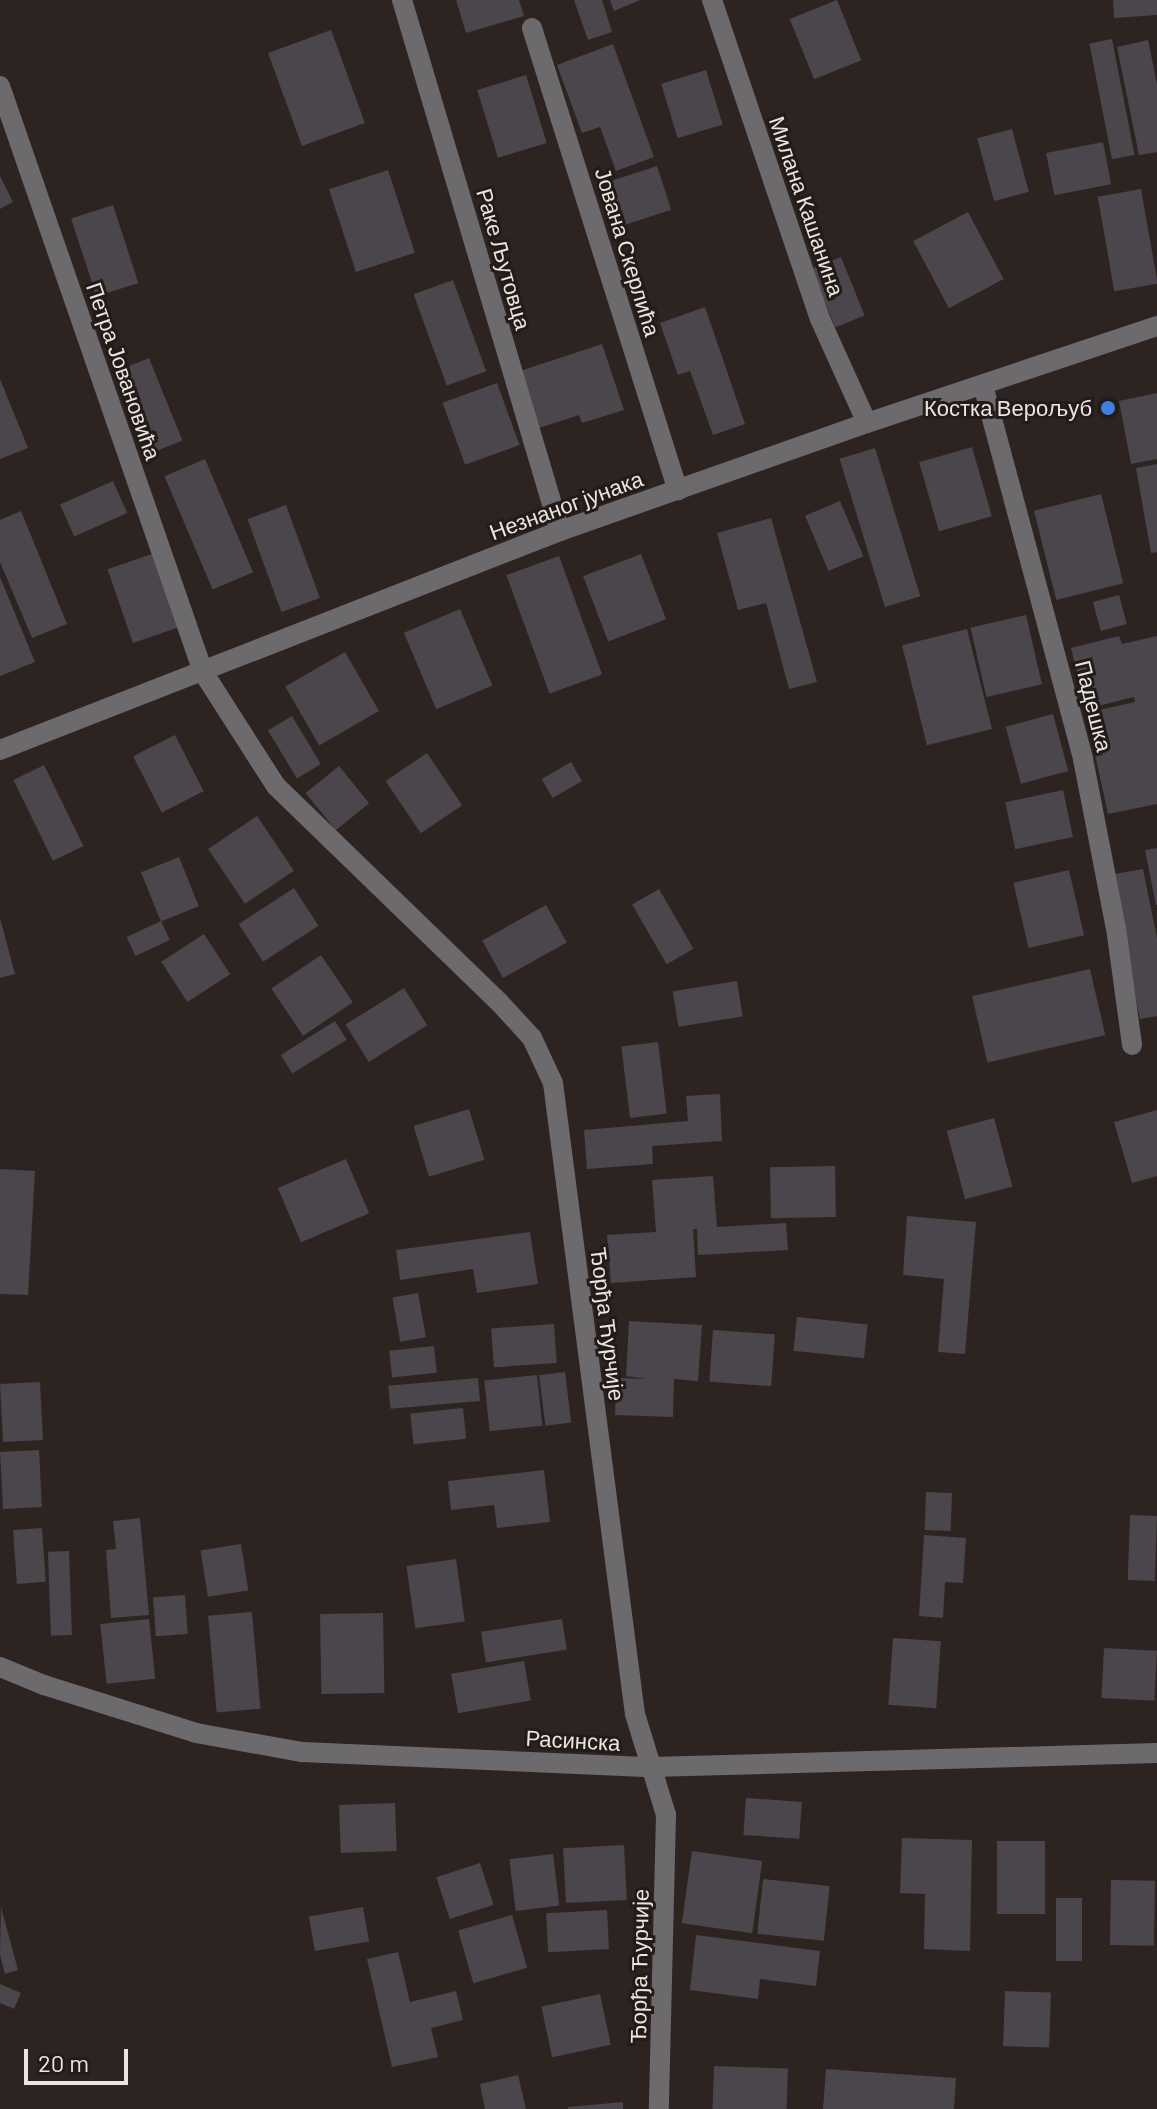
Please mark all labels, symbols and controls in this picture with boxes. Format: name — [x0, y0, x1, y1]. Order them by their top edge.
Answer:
street label: Милана Кашанина — [764, 113, 850, 299]
street label: Јована Скерлића — [590, 165, 666, 339]
street label: Раке Љутовца — [471, 185, 537, 333]
street label: Петра Јовановића — [81, 279, 167, 463]
place label: Костка Верољуб — [924, 395, 1092, 421]
marker: Костка Верољуб — [1099, 399, 1117, 417]
street label: Незнаног јунака — [486, 465, 646, 545]
street label: Падешка — [1070, 658, 1118, 754]
street label: Ђорђа Ћурчије — [585, 1246, 631, 1402]
street label: Расинска — [525, 1724, 621, 1756]
street label: Ђорђа Ћурчије — [624, 1889, 654, 2043]
scale bar — [28, 2033, 132, 2083]
text: 20 m — [38, 2048, 89, 2077]

